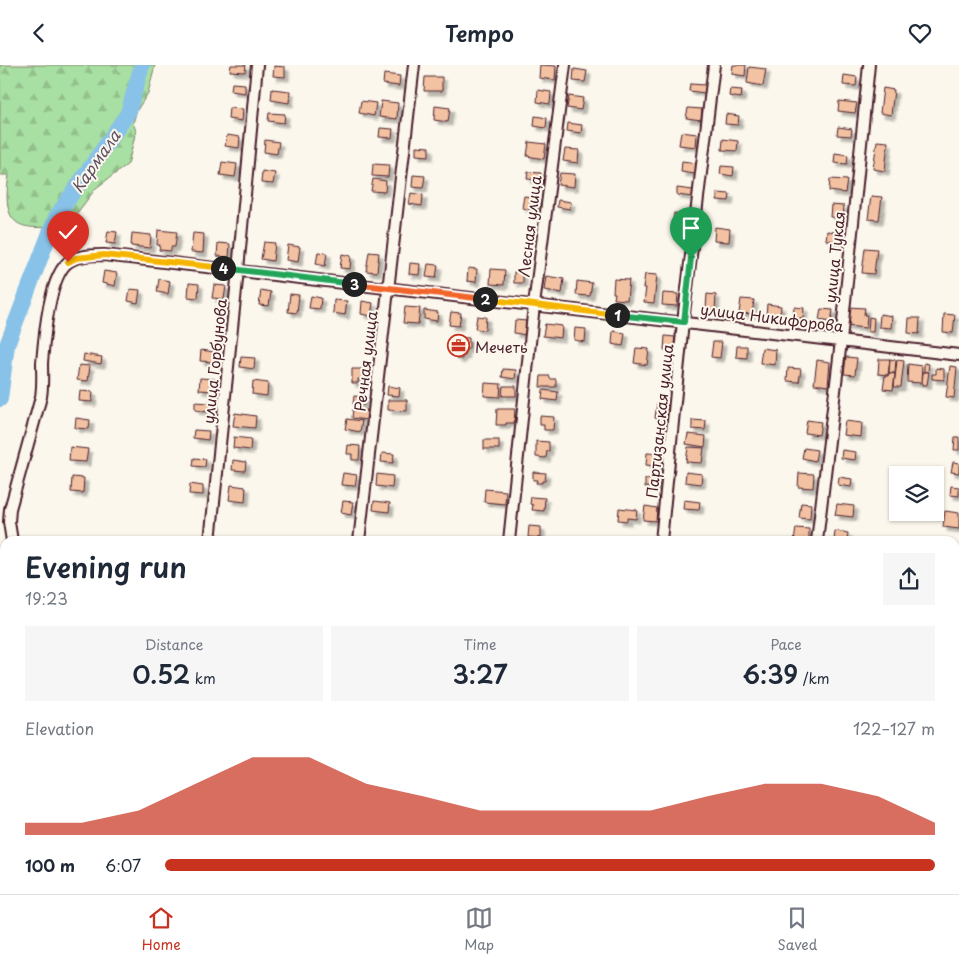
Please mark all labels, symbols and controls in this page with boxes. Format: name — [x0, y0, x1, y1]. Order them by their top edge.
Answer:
text: Tempo — [445, 16, 514, 49]
icon: back — [25, 19, 53, 47]
icon: heart — [906, 19, 934, 47]
water label: Кармала — [65, 124, 126, 197]
street label: Лесная улица — [511, 173, 547, 278]
pin — [670, 207, 712, 258]
street label: улица Тукая — [818, 210, 850, 304]
pin — [47, 211, 89, 262]
icon: arrive — [677, 214, 705, 242]
icon: check — [54, 218, 82, 246]
pin: 4 — [210, 255, 236, 281]
text: 4 — [219, 258, 228, 279]
pin: 3 — [342, 271, 366, 297]
text: 3 — [350, 274, 359, 295]
pin: 2 — [472, 287, 498, 311]
text: 2 — [481, 289, 490, 310]
street label: улица Горбунова — [196, 297, 232, 425]
street label: улица Никифорова — [699, 297, 846, 337]
pin: 1 — [604, 303, 630, 327]
text: 1 — [614, 305, 621, 326]
street label: Речная улица — [347, 309, 383, 413]
office icon: Мечеть — [447, 334, 471, 358]
place label: Мечеть — [475, 335, 528, 358]
street label: Партизанская улица — [639, 342, 679, 499]
map controls — [889, 466, 944, 521]
button: layers — [889, 466, 944, 521]
text: Evening run — [25, 545, 187, 588]
button: share — [883, 553, 935, 605]
text: 19:23 — [25, 586, 68, 610]
text: Distance — [145, 634, 203, 655]
text: Time — [463, 634, 497, 655]
text: Pace — [770, 634, 802, 655]
text: 0.52 — [132, 655, 190, 693]
text: 3:27 — [452, 655, 508, 693]
text: 6:39 — [742, 655, 798, 693]
text: km — [190, 668, 216, 689]
text: /km — [798, 668, 830, 689]
text: Elevation — [25, 716, 94, 740]
text: 122–127 m — [853, 716, 935, 740]
text: 100 m — [25, 853, 75, 877]
text: 6:07 — [105, 853, 141, 877]
tab: Home — [142, 904, 181, 955]
tab: Map — [464, 904, 494, 955]
tab: Saved — [778, 904, 817, 955]

